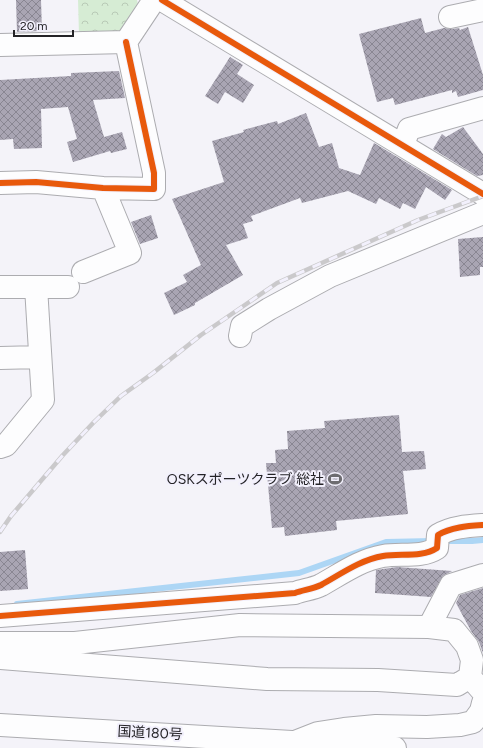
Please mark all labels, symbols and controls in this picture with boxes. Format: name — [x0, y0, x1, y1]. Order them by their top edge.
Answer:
scale bar — [14, 12, 73, 38]
text: 20 m — [20, 19, 48, 33]
place label: OSKスポーツクラブ 総社 — [167, 471, 324, 488]
sports icon: OSKスポーツクラブ 総社 — [327, 471, 343, 487]
street label: 国道180号 — [117, 723, 183, 743]

